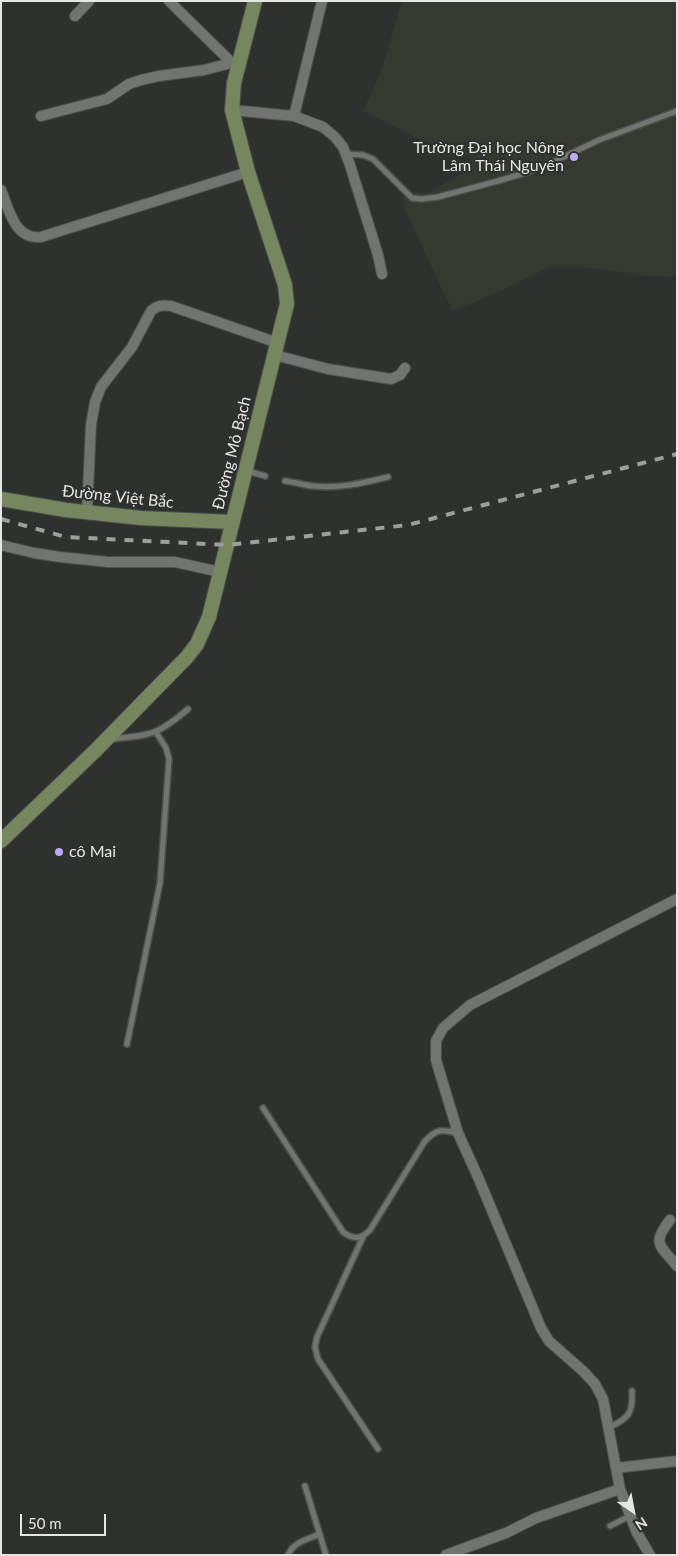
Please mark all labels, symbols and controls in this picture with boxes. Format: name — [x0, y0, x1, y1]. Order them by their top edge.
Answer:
place label: Trường Đại học Nông Lâm Thái Nguyên — [413, 138, 564, 176]
marker: Trường Đại học Nông Lâm Thái Nguyên — [568, 151, 580, 163]
street label: Đường Mỏ Bạch — [209, 394, 255, 512]
street label: Đường Việt Bắc — [61, 482, 175, 512]
place label: cô Mai — [69, 842, 116, 862]
marker: cô Mai — [53, 846, 65, 858]
north arrow — [608, 1486, 658, 1536]
scale bar — [22, 1504, 109, 1536]
text: 50 m — [28, 1514, 62, 1532]
text: N — [632, 1514, 651, 1534]

